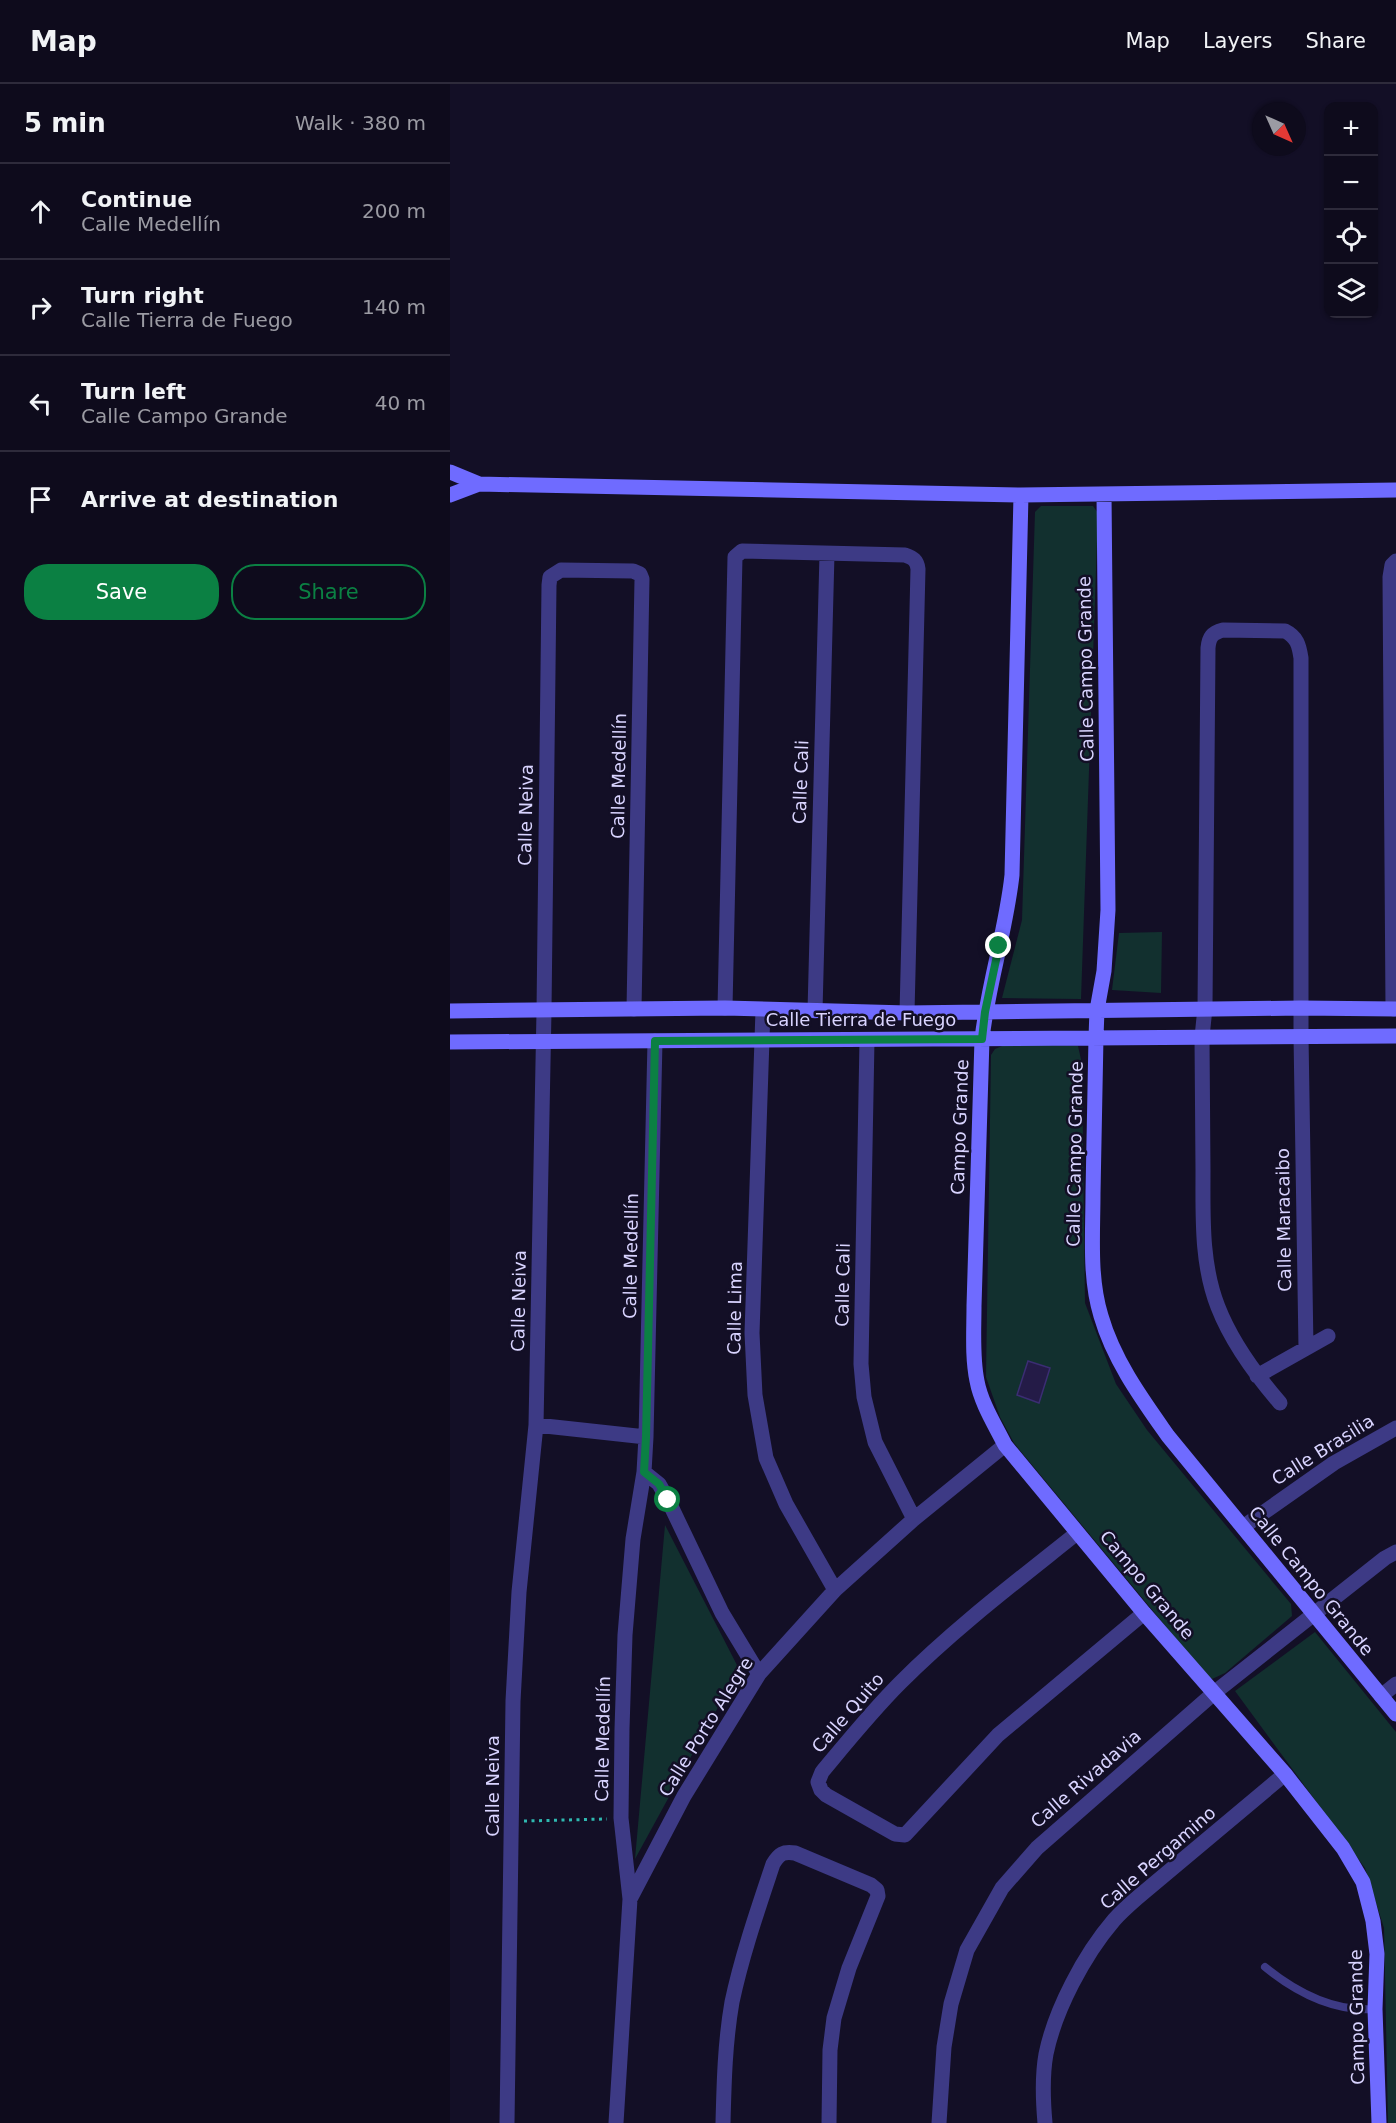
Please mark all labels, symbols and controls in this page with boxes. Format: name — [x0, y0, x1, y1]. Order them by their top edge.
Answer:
text: Map — [30, 25, 97, 58]
text: Map — [1126, 29, 1170, 53]
text: Layers — [1203, 29, 1272, 53]
text: Share — [1305, 29, 1366, 53]
north arrow — [1252, 102, 1306, 156]
map controls — [1324, 102, 1378, 318]
button: + — [1324, 102, 1378, 156]
text: 5 min — [24, 108, 106, 138]
text: Walk · 380 m — [295, 111, 426, 135]
button: − — [1324, 156, 1378, 210]
text: Continue — [81, 187, 192, 212]
icon: ahead — [24, 195, 57, 228]
text: 200 m — [362, 199, 426, 223]
button: locate — [1324, 210, 1378, 264]
text: Calle Medellín — [81, 212, 221, 236]
button: layers — [1324, 264, 1378, 318]
text: Turn right — [81, 283, 204, 308]
icon: right — [24, 291, 57, 324]
text: 140 m — [362, 295, 426, 319]
text: Calle Tierra de Fuego — [81, 308, 293, 332]
text: Turn left — [81, 379, 186, 404]
icon: left — [24, 387, 57, 420]
text: 40 m — [375, 391, 426, 415]
text: Calle Campo Grande — [81, 404, 288, 428]
icon: arrive — [24, 483, 57, 516]
text: Arrive at destination — [81, 487, 338, 512]
button: Save — [24, 564, 219, 620]
button: Share — [231, 564, 426, 620]
street label: Calle Campo Grande — [1073, 576, 1098, 762]
street label: Calle Medellín — [607, 713, 630, 839]
street label: Calle Cali — [789, 740, 812, 824]
street label: Calle Neiva — [514, 764, 537, 866]
route end — [985, 932, 1011, 958]
street label: Calle Tierra de Fuego — [766, 1009, 956, 1030]
street label: Campo Grande — [947, 1059, 972, 1195]
street label: Calle Campo Grande — [1062, 1061, 1087, 1247]
street label: Calle Maracaibo — [1272, 1148, 1295, 1292]
street label: Calle Medellín — [619, 1193, 642, 1319]
street label: Calle Cali — [831, 1243, 854, 1327]
street label: Calle Neiva — [507, 1250, 530, 1352]
street label: Calle Lima — [723, 1261, 746, 1355]
street label: Calle Brasilia — [1268, 1410, 1378, 1489]
route start — [654, 1486, 680, 1512]
street label: Calle Campo Grande — [1245, 1502, 1378, 1660]
street label: Campo Grande — [1096, 1526, 1199, 1643]
street label: Calle Porto Alegre — [654, 1653, 757, 1800]
street label: Calle Quito — [807, 1668, 888, 1757]
street label: Calle Medellín — [591, 1676, 614, 1802]
street label: Calle Rivadavia — [1026, 1725, 1145, 1832]
street label: Calle Neiva — [482, 1735, 503, 1837]
street label: Calle Pergamino — [1096, 1802, 1220, 1914]
street label: Campo Grande — [1345, 1949, 1368, 2085]

